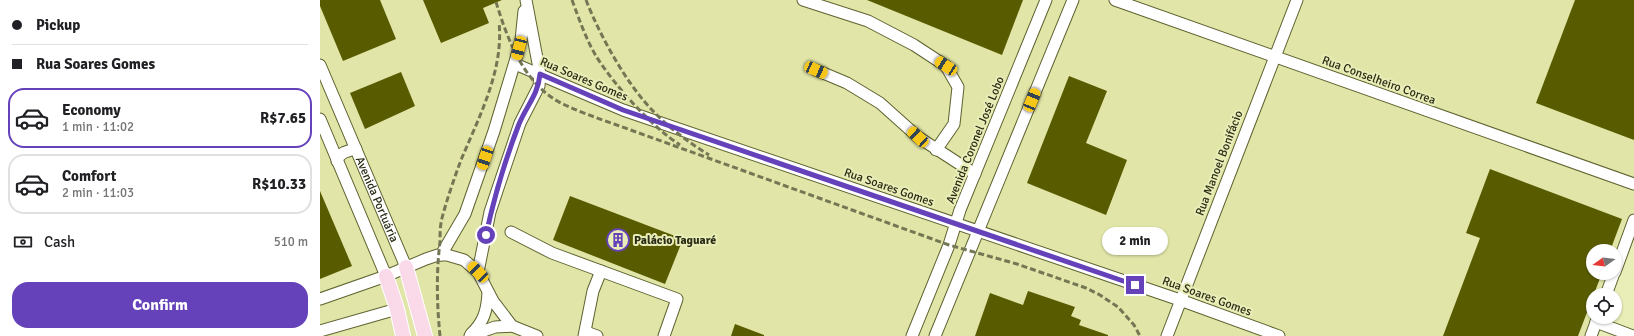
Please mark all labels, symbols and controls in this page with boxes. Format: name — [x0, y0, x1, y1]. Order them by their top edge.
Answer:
text: Pickup — [36, 16, 80, 34]
car — [510, 35, 528, 61]
street label: Rua Conselheiro Correa — [1320, 53, 1438, 108]
street label: Rua Soares Gomes — [538, 54, 630, 105]
car — [933, 54, 959, 78]
text: Rua Soares Gomes — [36, 55, 155, 73]
car — [803, 60, 829, 80]
street label: Avenida Coronel José Lobo — [943, 74, 1008, 206]
car — [1022, 87, 1042, 113]
icon: car — [14, 100, 50, 136]
text: Economy — [62, 101, 121, 119]
street label: Rua Manoel Bonifácio — [1192, 108, 1246, 218]
text: R$7.65 — [260, 109, 306, 127]
text: 1 min · 11:02 — [62, 119, 134, 135]
car — [905, 124, 931, 150]
car — [476, 145, 494, 171]
street label: Avenida Portuária — [352, 154, 402, 245]
street label: Rua Soares Gomes — [842, 165, 936, 210]
icon: car — [14, 166, 50, 202]
text: Comfort — [62, 167, 116, 185]
text: R$10.33 — [252, 175, 306, 193]
text: 2 min · 11:03 — [62, 185, 134, 201]
route start — [477, 226, 495, 244]
building icon: Palácio Taguaré — [605, 227, 631, 253]
callout: 2 min — [1102, 227, 1168, 255]
icon: cash — [12, 231, 34, 253]
text: Cash — [44, 233, 75, 251]
place label: Palácio Taguaré — [634, 233, 716, 248]
text: 2 min — [1119, 233, 1151, 249]
text: 510 m — [274, 234, 308, 250]
north arrow — [1586, 244, 1622, 280]
map controls — [1586, 244, 1622, 324]
car — [465, 259, 491, 285]
street label: Rua Soares Gomes — [1160, 273, 1254, 320]
route end — [1126, 276, 1144, 294]
button: Confirm — [12, 282, 308, 328]
button: locate — [1586, 288, 1622, 324]

